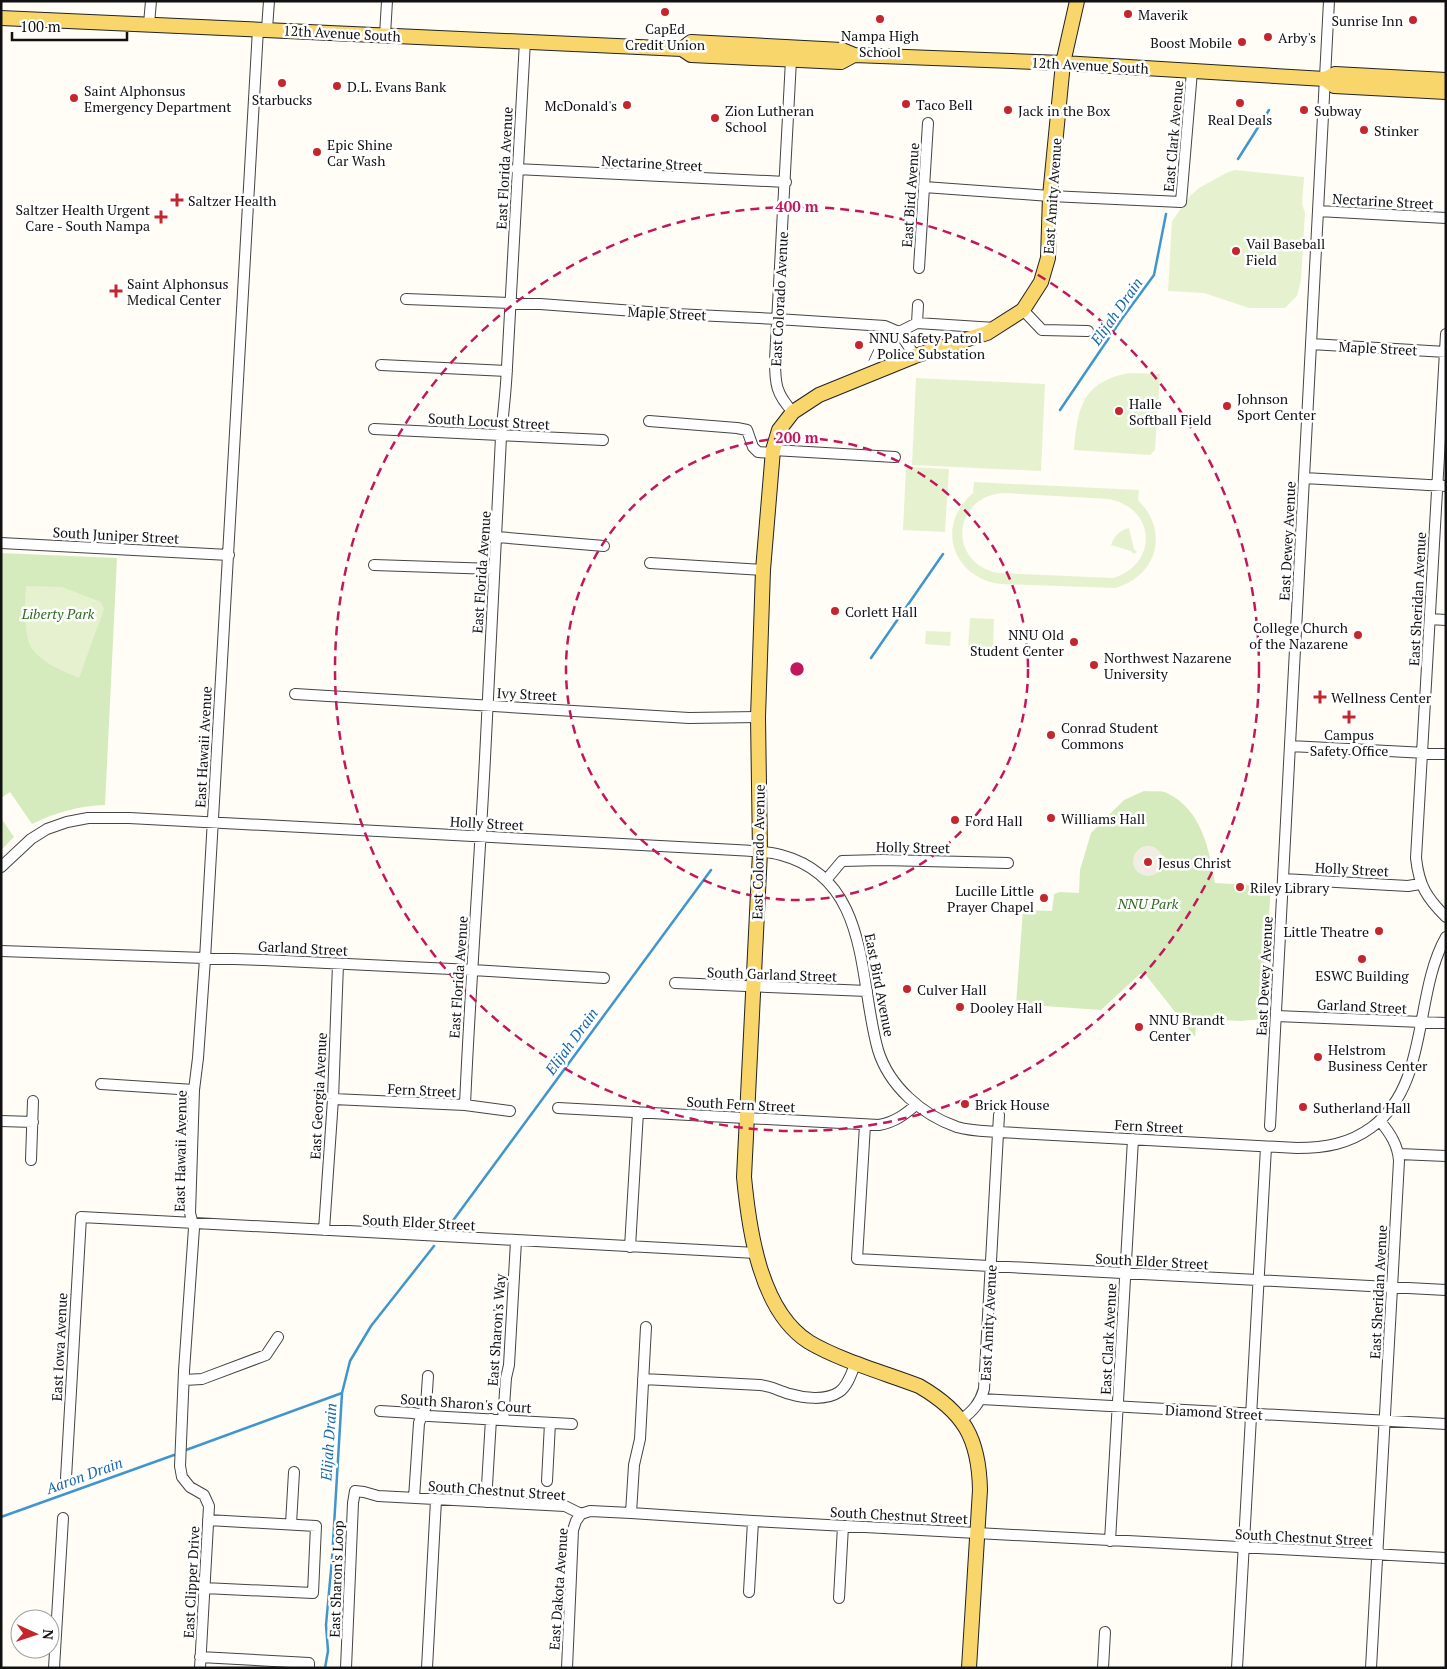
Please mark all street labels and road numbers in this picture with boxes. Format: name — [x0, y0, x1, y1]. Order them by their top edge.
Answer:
street label: 12th Avenue South — [283, 20, 401, 46]
street label: 12th Avenue South — [1031, 52, 1149, 78]
street label: East Clark Avenue — [1159, 80, 1187, 192]
street label: East Florida Avenue — [491, 106, 517, 230]
street label: East Amity Avenue — [1038, 137, 1066, 255]
street label: East Bird Avenue — [897, 142, 923, 248]
street label: Nectarine Street — [601, 151, 704, 175]
street label: Nectarine Street — [1332, 189, 1435, 213]
street label: East Colorado Avenue — [766, 231, 792, 367]
street label: Maple Street — [627, 301, 708, 325]
street label: Maple Street — [1338, 336, 1419, 360]
street label: South Locust Street — [428, 408, 551, 434]
street label: East Dewey Avenue — [1274, 481, 1300, 601]
street label: East Florida Avenue — [467, 510, 495, 634]
street label: South Juniper Street — [52, 522, 180, 548]
street label: East Sheridan Avenue — [1404, 531, 1430, 667]
street label: Ivy Street — [496, 683, 558, 705]
street label: East Hawaii Avenue — [190, 686, 216, 808]
street label: East Colorado Avenue — [747, 784, 769, 920]
street label: Holly Street — [449, 812, 525, 834]
street label: Holly Street — [876, 837, 951, 857]
street label: Holly Street — [1314, 858, 1390, 880]
street label: East Florida Avenue — [444, 915, 472, 1039]
street label: East Dewey Avenue — [1251, 916, 1277, 1036]
street label: East Bird Avenue — [861, 932, 899, 1038]
street label: Garland Street — [257, 936, 349, 960]
street label: South Garland Street — [707, 962, 838, 986]
street label: Garland Street — [1316, 994, 1408, 1018]
street label: East Georgia Avenue — [305, 1032, 331, 1160]
street label: Fern Street — [387, 1079, 458, 1101]
street label: East Hawaii Avenue — [169, 1090, 191, 1212]
street label: South Fern Street — [686, 1092, 797, 1116]
street label: Fern Street — [1114, 1115, 1185, 1137]
street label: South Elder Street — [362, 1210, 477, 1234]
street label: East Sheridan Avenue — [1365, 1224, 1391, 1360]
street label: South Elder Street — [1095, 1249, 1210, 1273]
street label: East Amity Avenue — [975, 1264, 1001, 1382]
street label: East Sharon's Way — [483, 1272, 509, 1387]
street label: East Clark Avenue — [1096, 1283, 1120, 1395]
street label: East Iowa Avenue — [47, 1292, 71, 1402]
street label: South Sharon's Court — [400, 1389, 533, 1417]
street label: Diamond Street — [1165, 1400, 1264, 1424]
street label: South Chestnut Street — [428, 1476, 567, 1504]
street label: South Chestnut Street — [830, 1502, 969, 1528]
street label: East Sharon's Loop — [324, 1520, 348, 1638]
street label: South Chestnut Street — [1235, 1524, 1374, 1550]
street label: East Clipper Drive — [179, 1525, 203, 1639]
street label: East Dakota Avenue — [544, 1527, 572, 1651]

